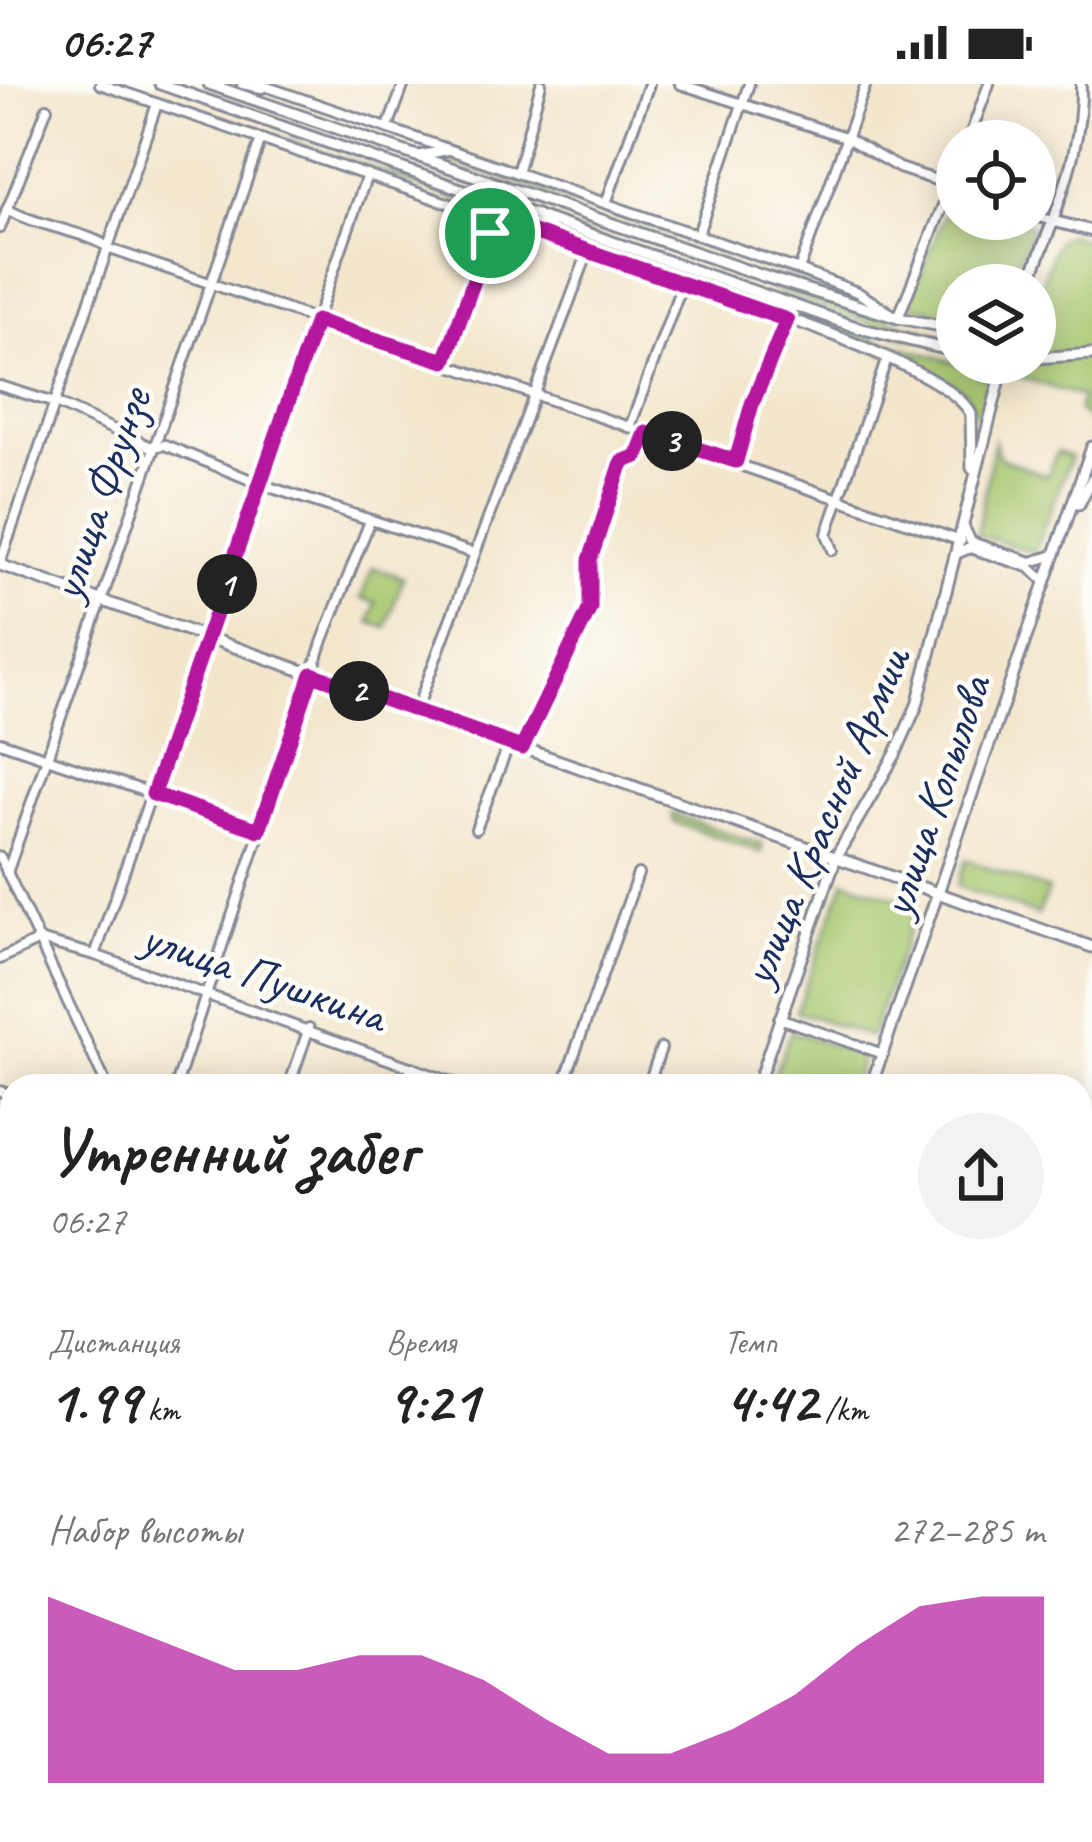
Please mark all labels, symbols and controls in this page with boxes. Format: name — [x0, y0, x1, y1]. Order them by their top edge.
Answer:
text: 06:27 — [60, 14, 151, 71]
map controls — [936, 120, 1056, 384]
button: locate — [936, 120, 1056, 240]
pin — [439, 182, 541, 284]
icon: arrive — [457, 200, 523, 266]
button: layers — [936, 264, 1056, 384]
street label: улица Фрунзе — [35, 377, 165, 611]
pin: 3 — [642, 411, 702, 471]
text: 3 — [665, 420, 679, 462]
pin: 1 — [197, 554, 257, 614]
text: 1 — [220, 563, 234, 605]
street label: улица Красной Армии — [726, 636, 924, 997]
pin: 2 — [329, 661, 389, 721]
street label: улица Копылова — [865, 665, 1005, 927]
text: 2 — [352, 670, 366, 712]
street label: улица Пушкина — [132, 905, 398, 1047]
text: Утренний забег — [48, 1110, 416, 1193]
button: share — [918, 1113, 1044, 1239]
text: 06:27 — [48, 1197, 126, 1246]
text: Дистанция — [48, 1321, 180, 1363]
text: Время — [386, 1321, 456, 1363]
text: Темп — [724, 1321, 777, 1363]
text: 1.99 — [48, 1363, 139, 1439]
text: 9:21 — [386, 1363, 478, 1439]
text: 4:42 — [724, 1363, 817, 1439]
text: km — [139, 1389, 180, 1431]
text: /km — [817, 1389, 868, 1431]
text: Набор высоты — [48, 1506, 242, 1555]
text: 272–285 m — [890, 1506, 1044, 1555]

